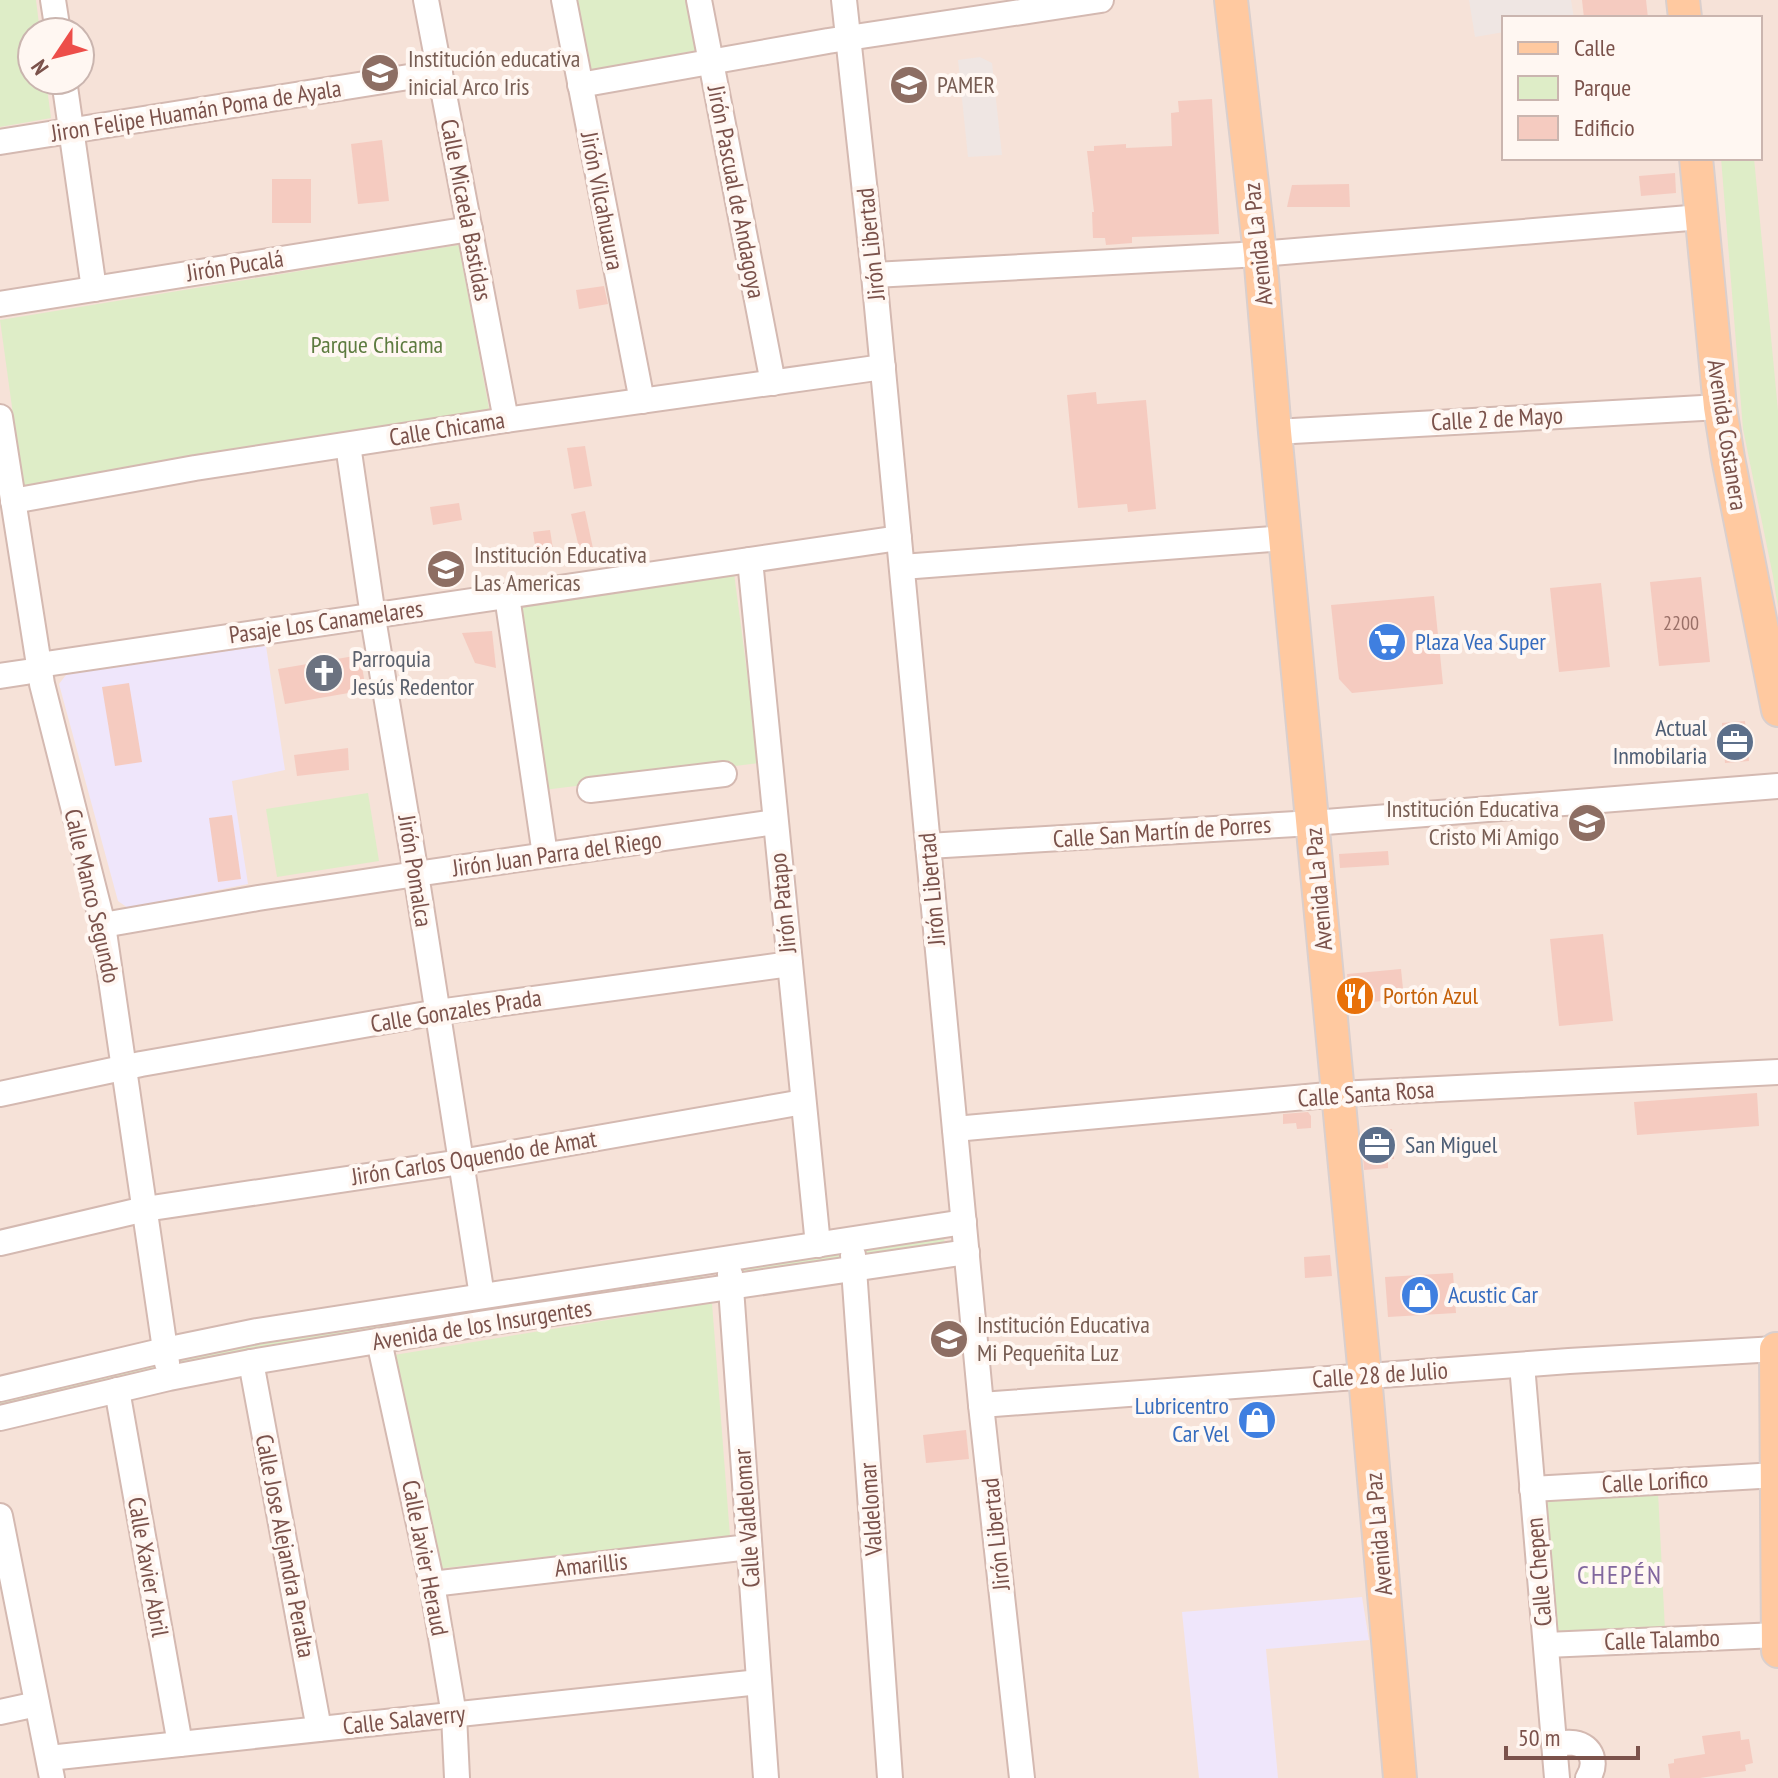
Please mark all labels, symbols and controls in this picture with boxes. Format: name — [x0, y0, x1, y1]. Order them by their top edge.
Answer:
north arrow — [16, 16, 96, 96]
legend — [1502, 16, 1762, 160]
text: Calle — [1574, 32, 1615, 63]
place label: Institución educativa inicial Arco Iris — [408, 43, 580, 102]
school or university icon: Institución educativa inicial Arco Iris — [359, 52, 401, 94]
text: N — [25, 55, 54, 80]
school or university icon: PAMER — [888, 64, 930, 106]
place label: PAMER — [937, 69, 995, 100]
street label: Jiron Felipe Huamán Poma de Ayala — [48, 72, 343, 149]
text: Parque — [1574, 72, 1631, 103]
street label: Jirón Pascual de Andagoya — [700, 82, 772, 301]
text: Edificio — [1574, 112, 1635, 143]
street label: Calle Micaela Bastidas — [434, 117, 499, 303]
street label: Jirón Vilcahuaura — [574, 128, 631, 273]
street label: Avenida La Paz — [1236, 181, 1279, 307]
street label: Jirón Libertad — [849, 186, 892, 303]
street label: Jirón Pucalá — [183, 243, 285, 289]
park label: Parque Chicama — [311, 329, 443, 360]
street label: Avenida Costanera — [1700, 357, 1755, 513]
street label: Calle 2 de Mayo — [1430, 400, 1564, 437]
street label: Calle Chicama — [387, 404, 507, 453]
place label: Institución Educativa Las Americas — [474, 539, 647, 598]
school or university icon: Institución Educativa Las Americas — [425, 548, 467, 590]
street label: Pasaje Los Canamelares — [227, 593, 425, 650]
house number: 2200 — [1663, 610, 1699, 636]
supermarket icon: Plaza Vea Super — [1366, 621, 1408, 663]
place label: Plaza Vea Super — [1415, 626, 1546, 657]
place label: Parroquia Jesús Redentor — [351, 643, 475, 702]
church icon: Parroquia Jesús Redentor — [303, 652, 345, 694]
place label: Actual Inmobilaria — [1613, 712, 1707, 771]
office icon: Actual Inmobilaria — [1714, 721, 1756, 763]
place label: Institución Educativa Cristo Mi Amigo — [1386, 793, 1559, 852]
school or university icon: Institución Educativa Cristo Mi Amigo — [1566, 802, 1608, 844]
street label: Calle Manco Segundo — [57, 806, 128, 986]
street label: Calle San Martín de Porres — [1052, 808, 1272, 855]
street label: Jirón Pomalca — [391, 812, 440, 929]
street label: Jirón Juan Parra del Riego — [449, 823, 663, 884]
street label: Avenida La Paz — [1298, 826, 1339, 952]
street label: Jirón Libertad — [911, 832, 952, 948]
street label: Jirón Patapo — [762, 852, 803, 956]
restaurant icon: Portón Azul — [1334, 975, 1376, 1017]
place label: Portón Azul — [1383, 980, 1478, 1011]
street label: Calle Gonzales Prada — [368, 982, 544, 1039]
street label: Calle Santa Rosa — [1297, 1073, 1435, 1114]
street label: Jirón Carlos Oquendo de Amat — [348, 1123, 599, 1192]
office icon: San Miguel — [1356, 1124, 1398, 1166]
place label: San Miguel — [1405, 1129, 1498, 1160]
shop icon: Acustic Car — [1399, 1274, 1441, 1316]
place label: Acustic Car — [1448, 1279, 1538, 1310]
street label: Avenida de los Insurgentes — [370, 1292, 594, 1357]
place label: Institución Educativa Mi Pequeñita Luz — [977, 1309, 1150, 1368]
school or university icon: Institución Educativa Mi Pequeñita Luz — [928, 1318, 970, 1360]
street label: Calle 28 de Julio — [1311, 1354, 1449, 1395]
place label: Lubricentro Car Vel — [1135, 1390, 1229, 1449]
shop icon: Lubricentro Car Vel — [1236, 1399, 1278, 1441]
street label: Calle Jose Alejandra Peralta — [249, 1432, 322, 1660]
street label: Calle Valdelomar — [726, 1447, 767, 1589]
street label: Valdelomar — [852, 1461, 889, 1558]
street label: Calle Lorifico — [1601, 1463, 1709, 1500]
street label: Avenida La Paz — [1358, 1471, 1399, 1597]
street label: Jirón Libertad — [974, 1476, 1017, 1593]
street label: Calle Javier Heraud — [395, 1478, 456, 1638]
street label: Calle Xavier Abril — [121, 1495, 176, 1640]
street label: Calle Chepen — [1518, 1516, 1559, 1628]
street label: Amarillis — [553, 1545, 629, 1584]
district label: CHEPÉN — [1577, 1558, 1663, 1591]
street label: Calle Talambo — [1604, 1622, 1720, 1657]
street label: Calle Salaverry — [341, 1698, 467, 1741]
scale bar — [1506, 1710, 1638, 1760]
text: 50 m — [1518, 1722, 1560, 1753]

